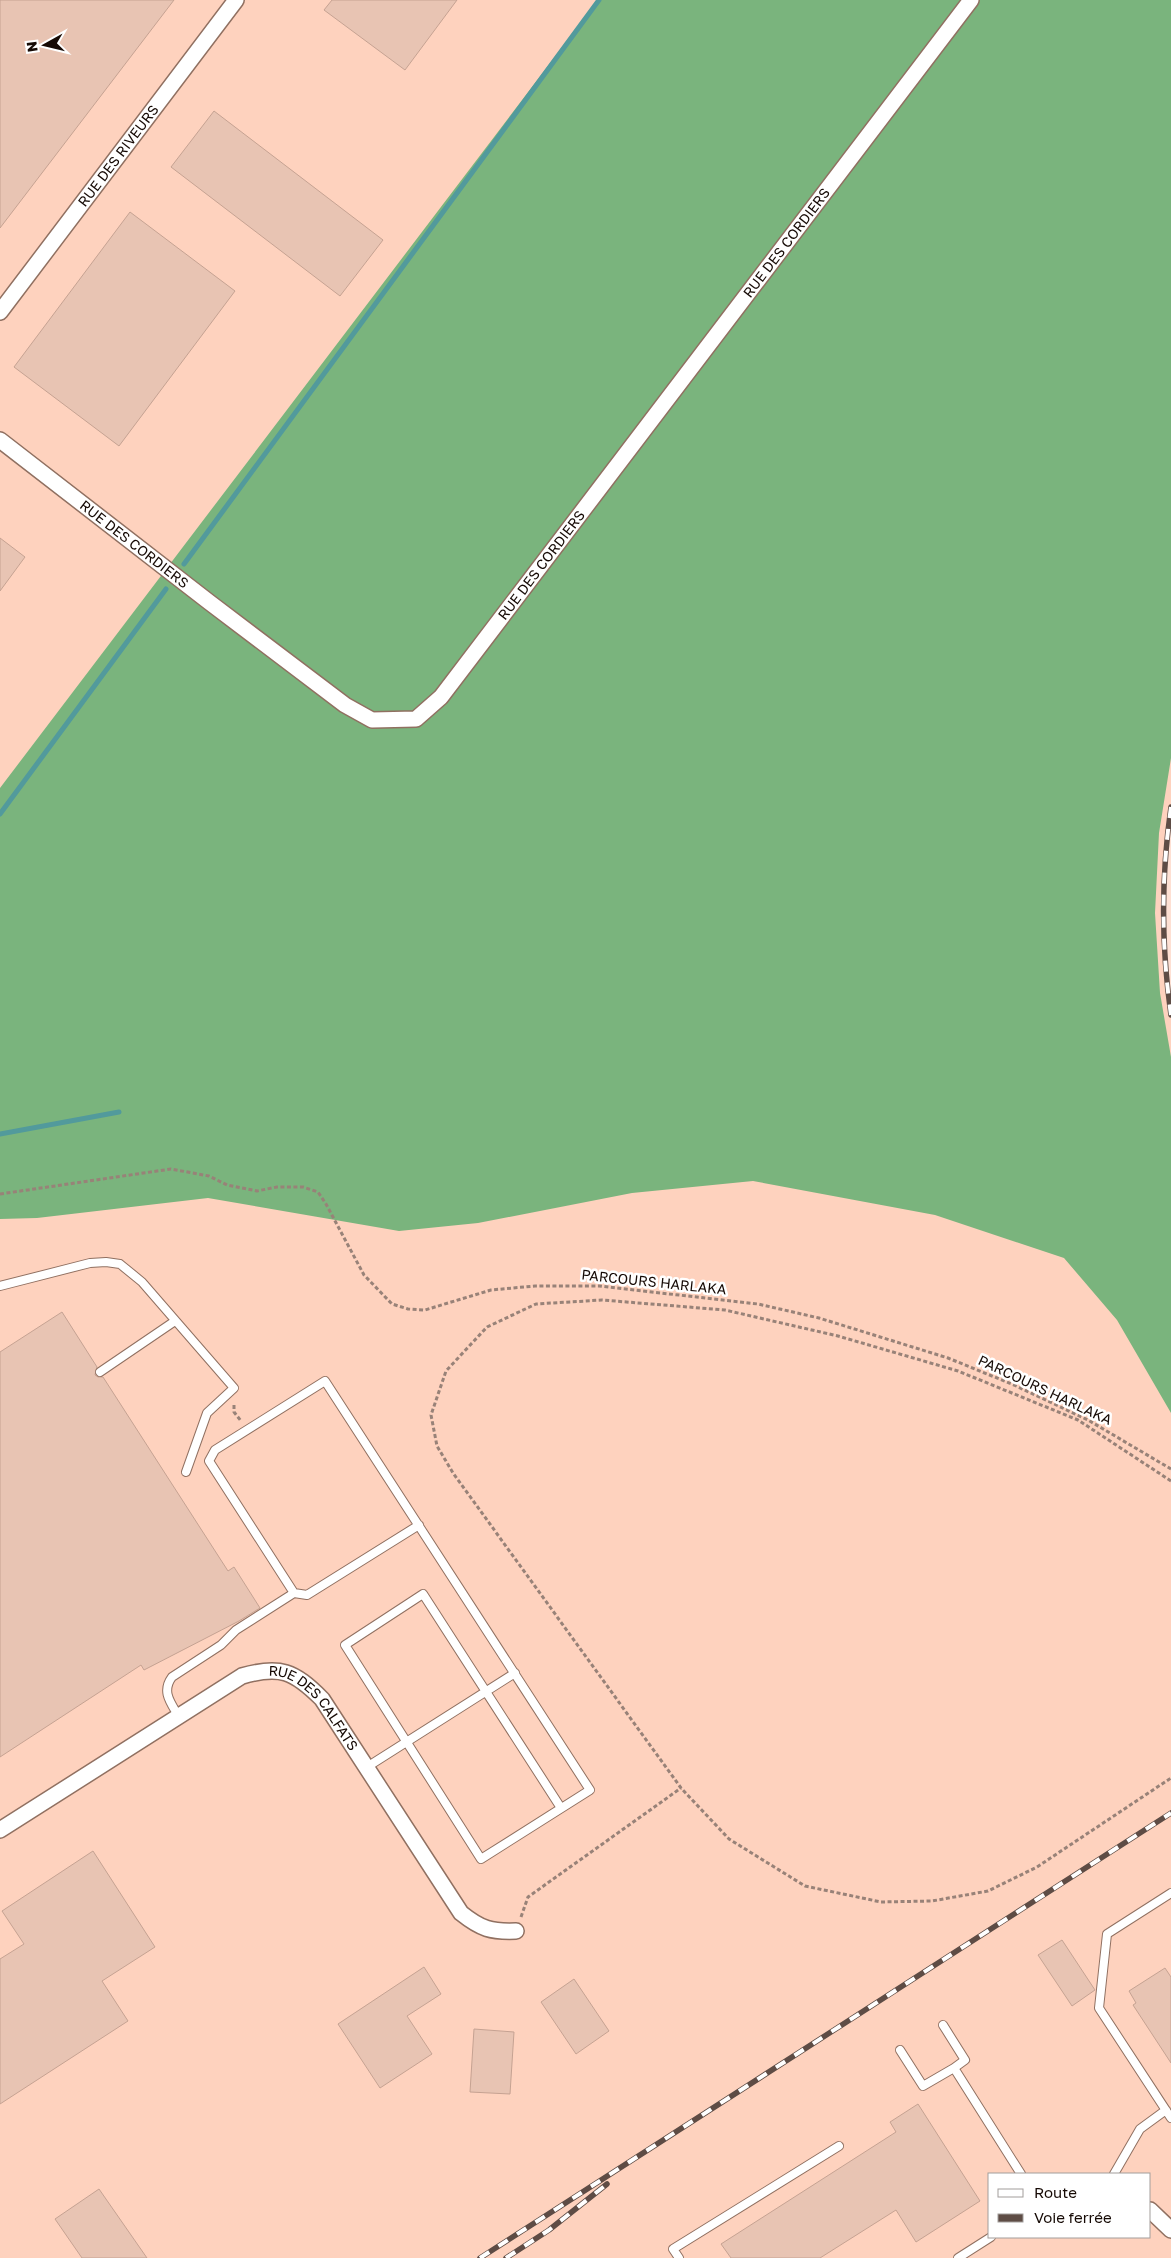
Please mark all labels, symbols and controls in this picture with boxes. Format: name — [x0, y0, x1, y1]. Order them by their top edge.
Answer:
north arrow — [20, 20, 70, 70]
text: N — [22, 40, 41, 53]
street label: RUE DES RIVEURS — [74, 101, 162, 210]
street label: RUE DES CORDIERS — [739, 184, 833, 301]
street label: RUE DES CORDIERS — [77, 496, 193, 591]
street label: RUE DES CORDIERS — [494, 507, 588, 623]
street label: PARCOURS HARLAKA — [581, 1265, 728, 1298]
street label: PARCOURS HARLAKA — [976, 1351, 1115, 1428]
street label: RUE DES CALFATS — [268, 1662, 362, 1754]
legend — [988, 2173, 1151, 2238]
text: Route — [1034, 2183, 1077, 2201]
text: Voie ferrée — [1034, 2208, 1112, 2226]

